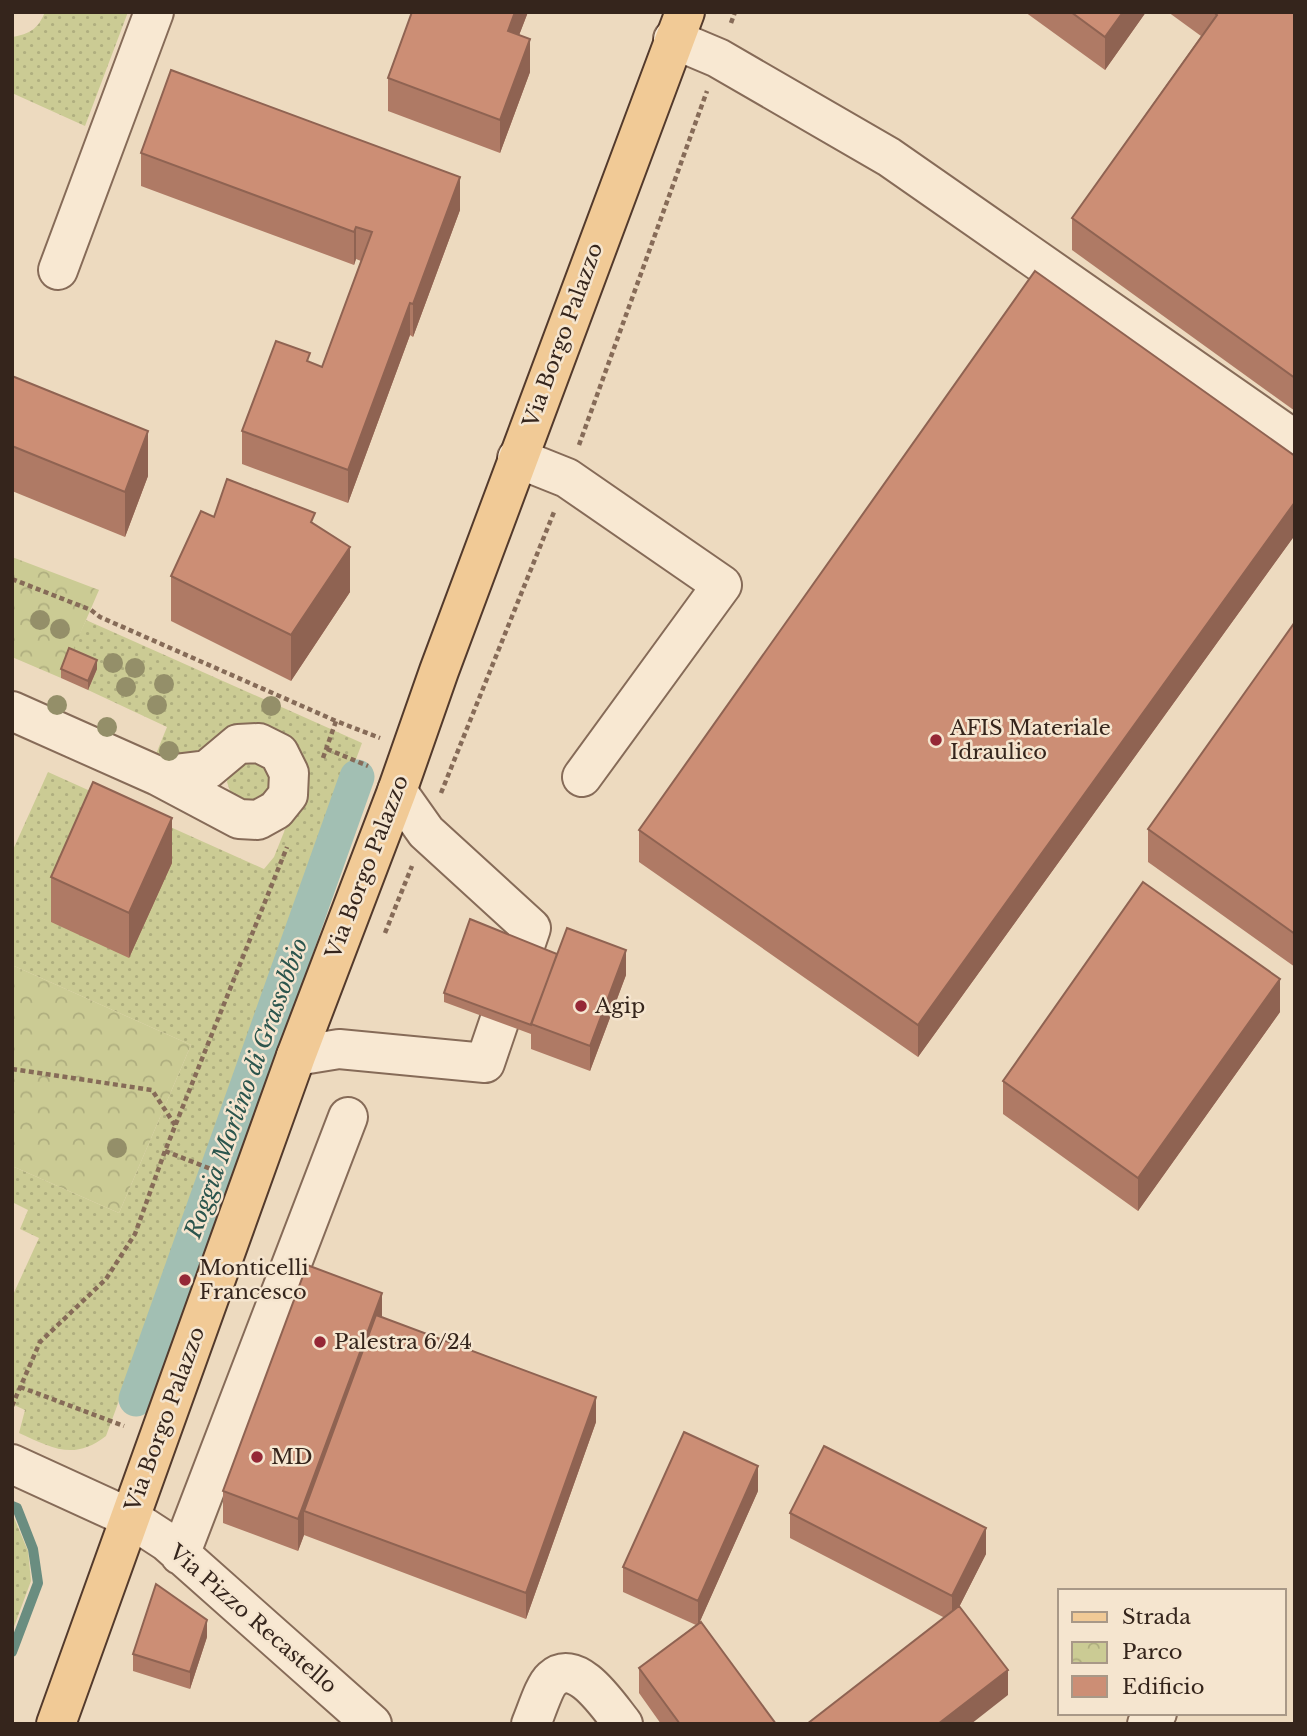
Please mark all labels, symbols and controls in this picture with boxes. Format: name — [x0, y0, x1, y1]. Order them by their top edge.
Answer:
street label: Via Borgo Palazzo — [517, 239, 608, 432]
place label: AFIS Materiale Idraulico — [949, 715, 1111, 765]
marker: AFIS Materiale Idraulico — [928, 732, 944, 748]
street label: Via Borgo Palazzo — [320, 772, 414, 963]
water label: Roggia Morlino di Grassobbio — [178, 934, 313, 1243]
place label: Agip — [594, 993, 645, 1019]
marker: Agip — [573, 998, 589, 1014]
place label: Monticelli Francesco — [199, 1255, 309, 1305]
marker: Monticelli Francesco — [177, 1272, 193, 1288]
street label: Via Borgo Palazzo — [119, 1323, 210, 1516]
place label: Palestra 6/24 — [334, 1329, 472, 1355]
marker: Palestra 6/24 — [312, 1334, 328, 1350]
place label: MD — [271, 1444, 312, 1470]
marker: MD — [249, 1449, 265, 1465]
street label: Via Pizzo Recastello — [163, 1538, 342, 1699]
legend — [1058, 1589, 1286, 1715]
text: Strada — [1122, 1604, 1191, 1630]
text: Parco — [1122, 1639, 1183, 1665]
text: Edificio — [1122, 1674, 1204, 1700]

